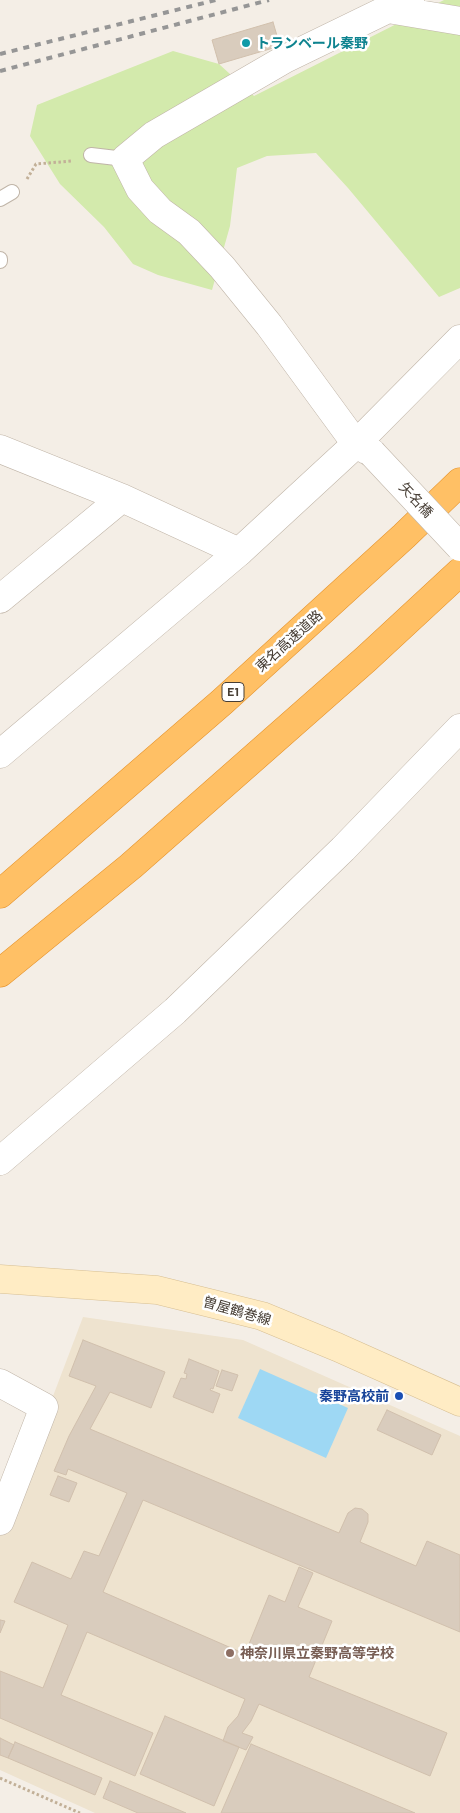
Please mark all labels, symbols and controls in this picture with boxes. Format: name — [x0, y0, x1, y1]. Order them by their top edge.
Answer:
place label: トランベール秦野 — [256, 35, 368, 51]
marker: トランベール秦野 — [240, 37, 252, 49]
street label: 矢名橋 — [396, 479, 436, 521]
street label: 東名高速道路 — [252, 607, 326, 675]
road number: E1 — [222, 682, 244, 702]
street label: 曽屋鶴巻線 — [201, 1293, 273, 1329]
place label: 秦野高校前 — [319, 1388, 389, 1404]
marker: 秦野高校前 — [393, 1390, 405, 1402]
place label: 神奈川県立秦野高等学校 — [240, 1645, 394, 1661]
marker: 神奈川県立秦野高等学校 — [224, 1647, 236, 1659]

